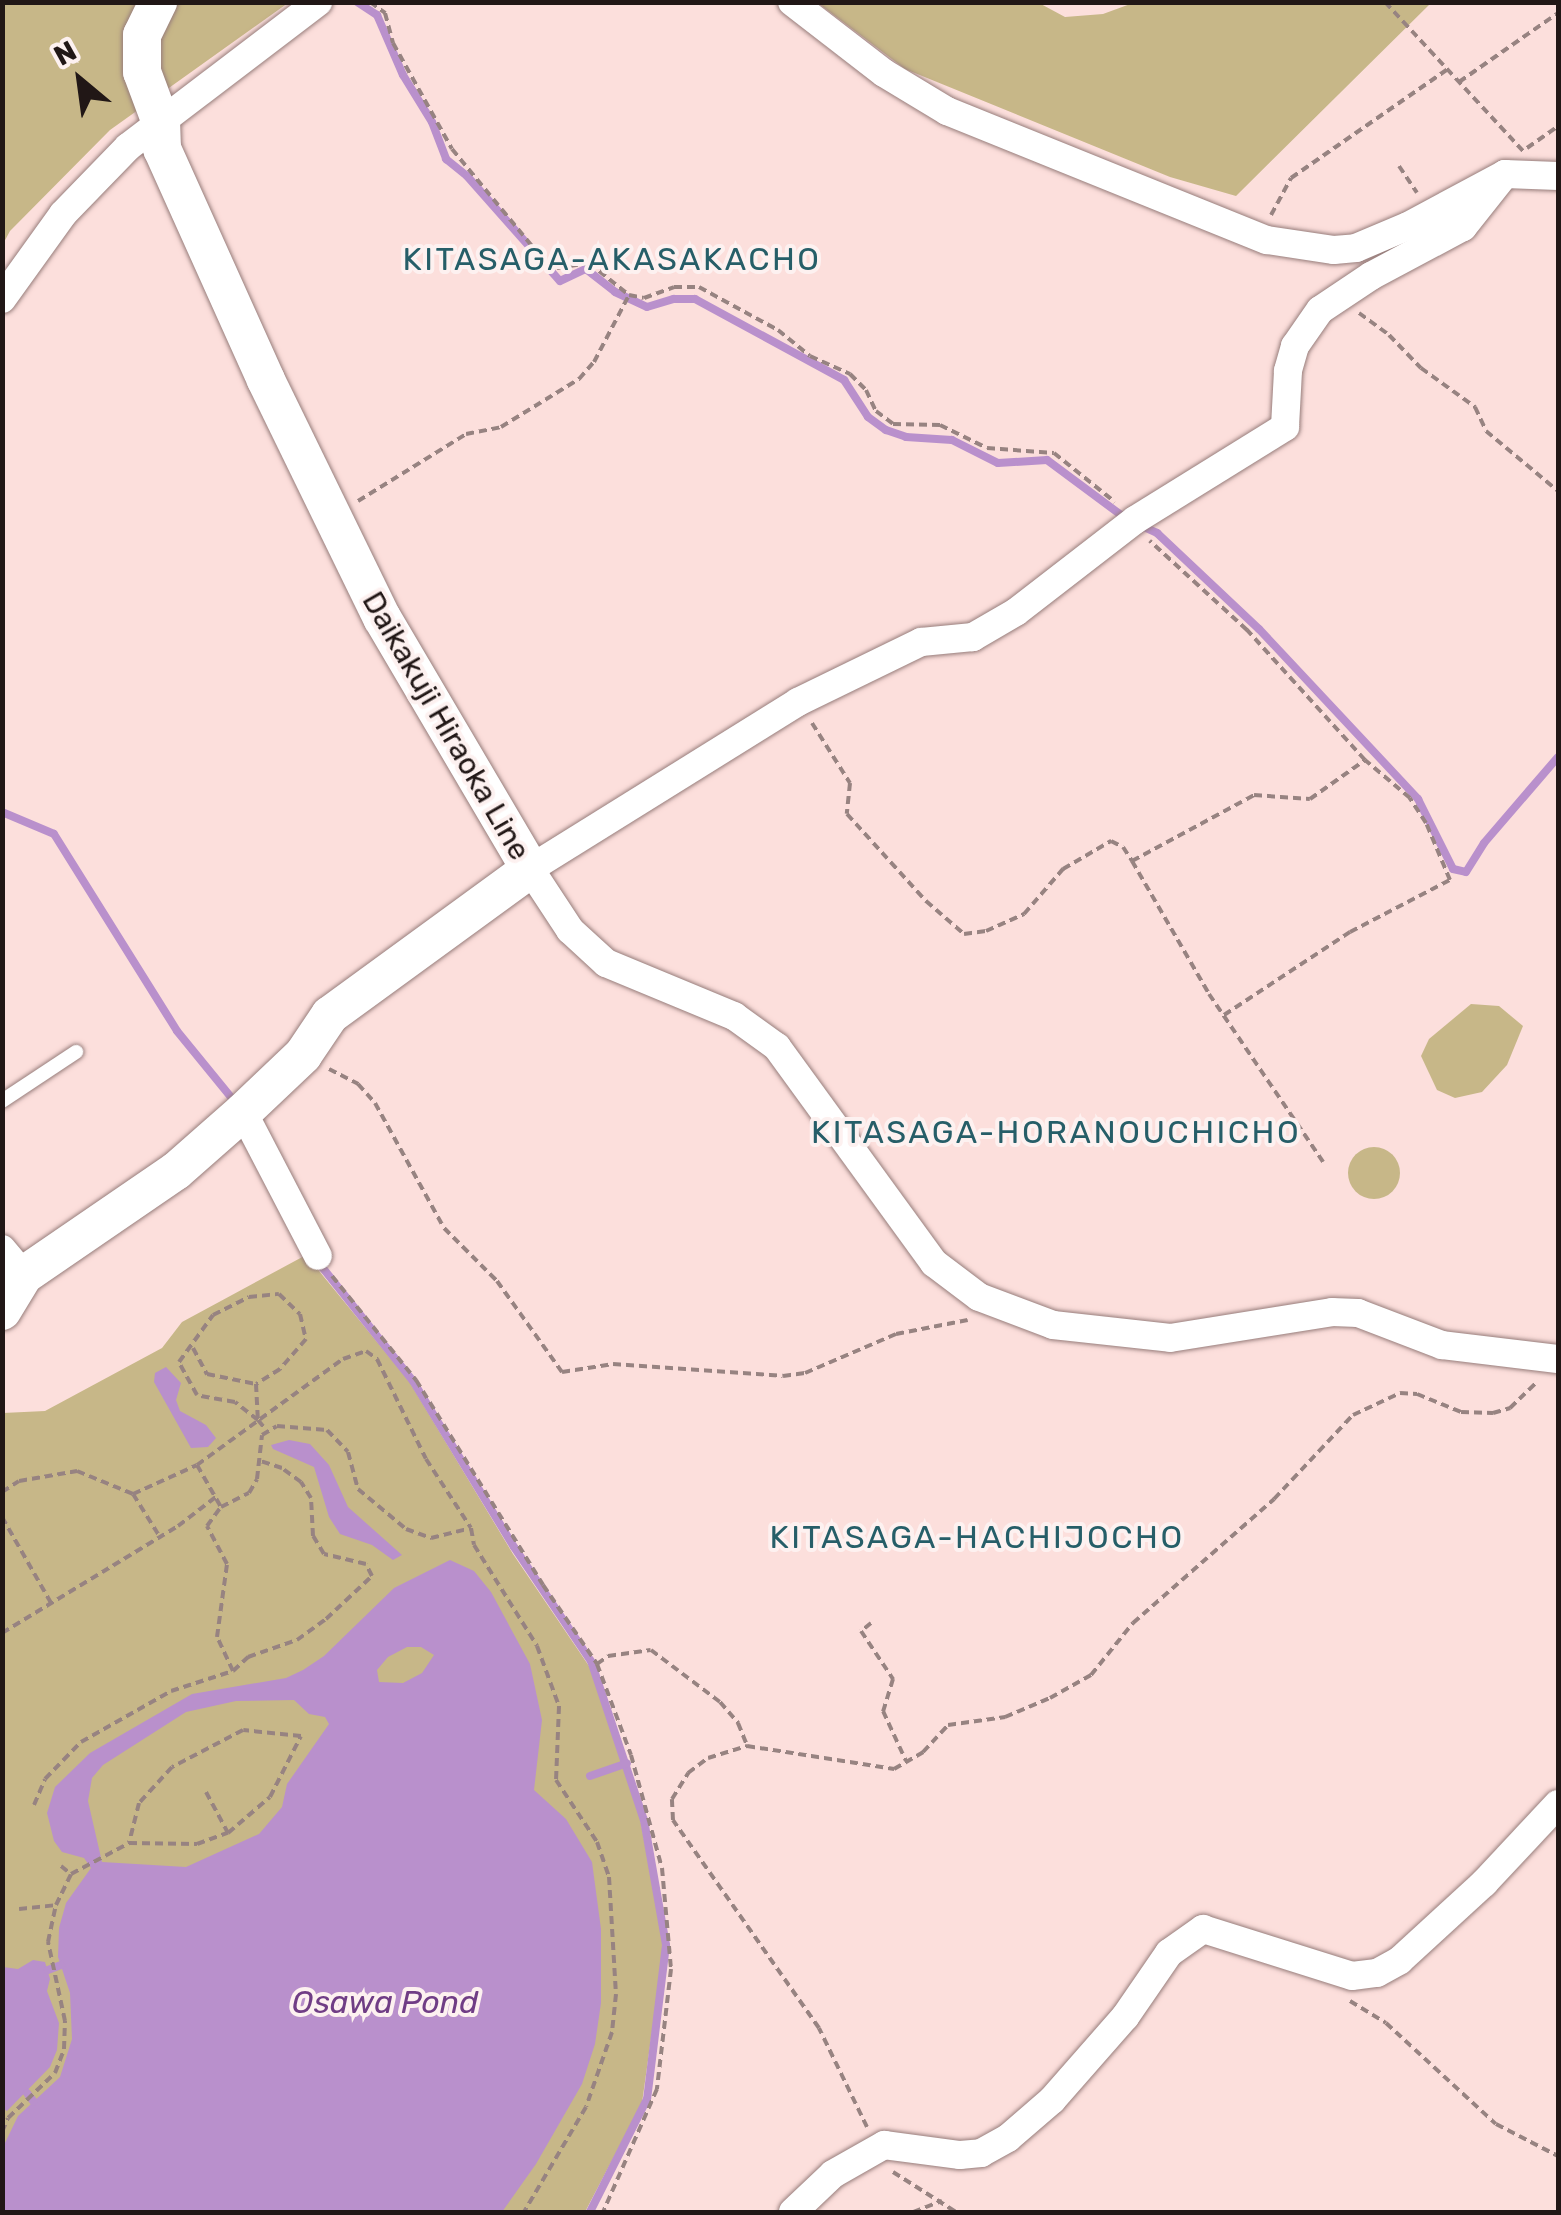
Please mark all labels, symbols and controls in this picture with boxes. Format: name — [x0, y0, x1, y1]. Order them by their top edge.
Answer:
north arrow — [30, 30, 130, 130]
text: N — [48, 34, 82, 73]
district label: KITASAGA-AKASAKACHO — [402, 240, 822, 278]
street label: Daikakuji Hiraoka Line — [354, 585, 538, 867]
district label: KITASAGA-HORANOUCHICHO — [811, 1113, 1301, 1151]
district label: KITASAGA-HACHIJOCHO — [769, 1518, 1185, 1556]
water label: Osawa Pond — [292, 1983, 478, 2021]

